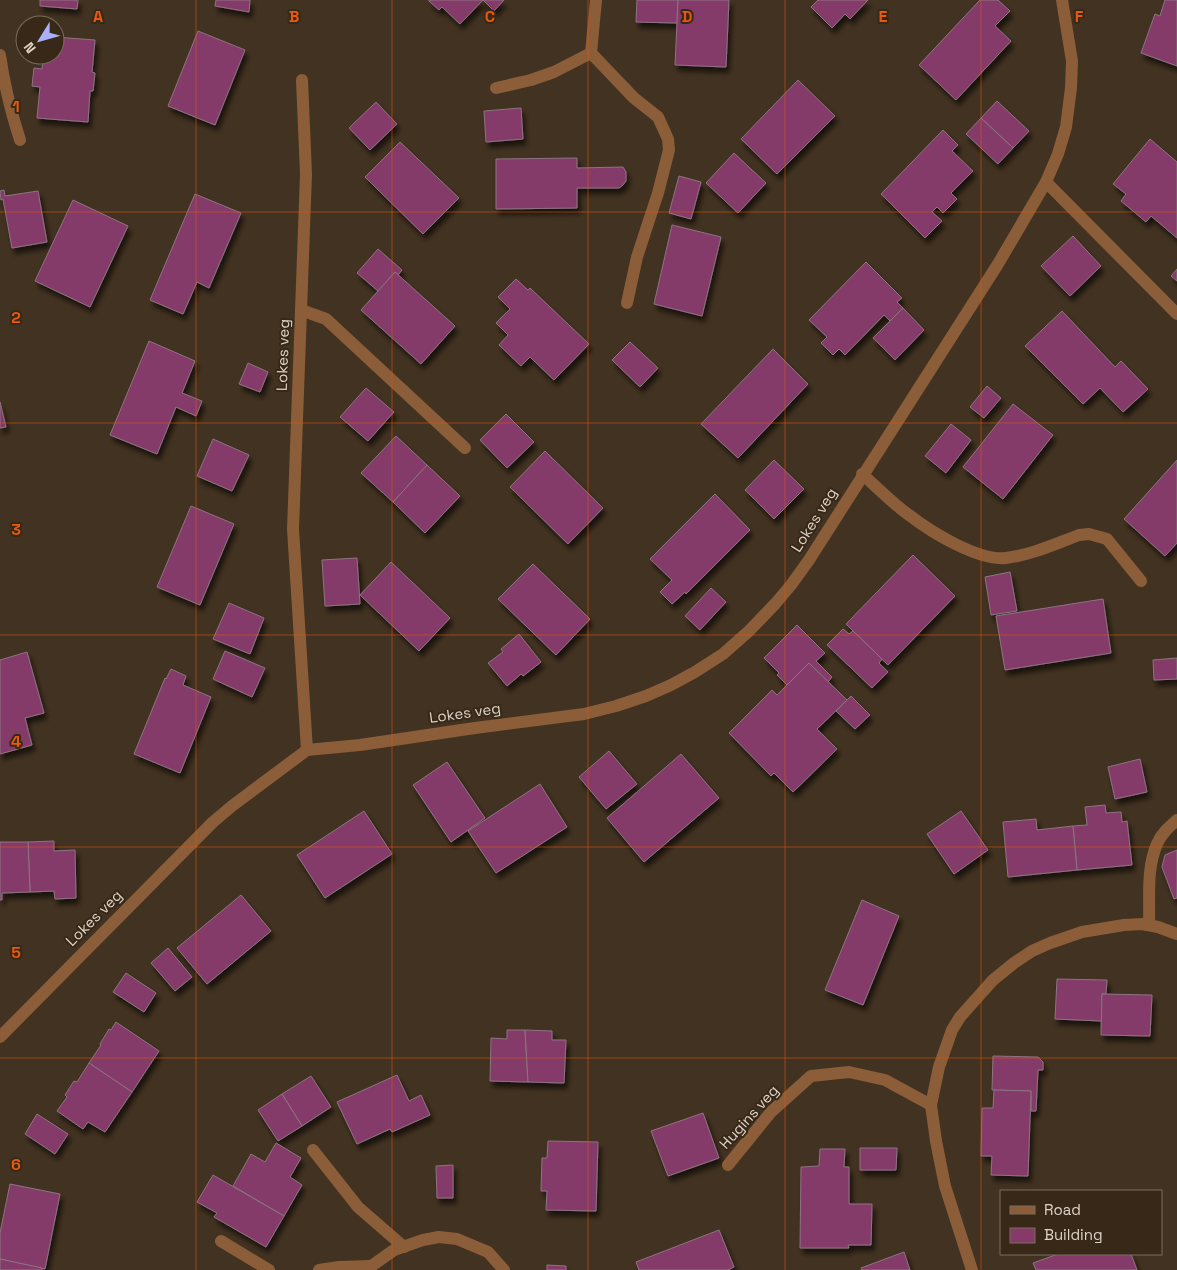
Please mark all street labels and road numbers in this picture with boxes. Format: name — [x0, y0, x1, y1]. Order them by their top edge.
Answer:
street label: Lokes veg — [272, 319, 293, 391]
street label: Lokes veg — [786, 484, 841, 555]
street label: Lokes veg — [428, 698, 502, 727]
street label: Lokes veg — [61, 885, 126, 950]
street label: Hugins veg — [715, 1081, 782, 1153]

